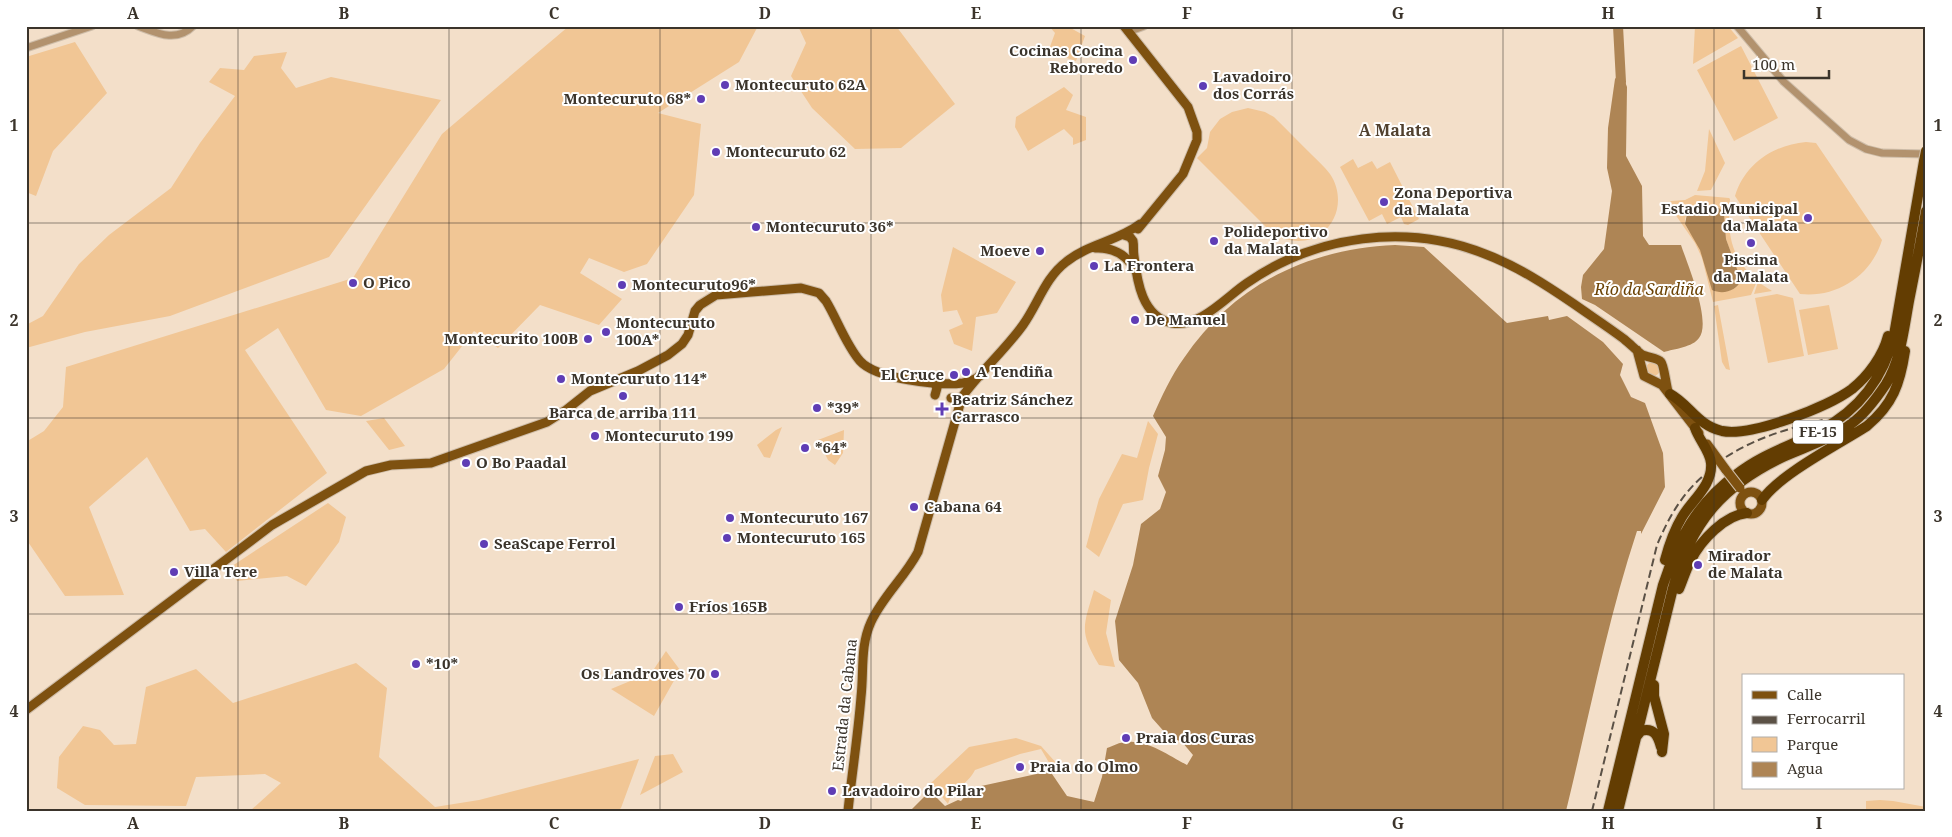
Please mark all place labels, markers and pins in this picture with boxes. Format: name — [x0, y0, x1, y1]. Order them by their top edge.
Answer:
place label: Cocinas Cocina Reboredo — [1009, 40, 1123, 77]
marker: Cocinas Cocina Reboredo — [1127, 54, 1139, 66]
place label: Lavadoiro dos Corrás — [1213, 66, 1294, 103]
place label: Montecuruto 62A — [735, 74, 867, 94]
marker: Montecuruto 62A — [719, 79, 731, 91]
marker: Lavadoiro dos Corrás — [1197, 80, 1209, 92]
place label: Montecuruto 68* — [563, 88, 691, 108]
marker: Montecuruto 68* — [695, 93, 707, 105]
place label: Montecuruto 62 — [726, 141, 846, 161]
marker: Montecuruto 62 — [710, 146, 722, 158]
place label: Zona Deportiva da Malata — [1394, 182, 1512, 219]
marker: Zona Deportiva da Malata — [1378, 196, 1390, 208]
place label: Estadio Municipal da Malata — [1661, 198, 1799, 235]
marker: Estadio Municipal da Malata — [1802, 212, 1814, 224]
place label: Montecuruto 36* — [766, 216, 894, 236]
marker: Montecuruto 36* — [750, 221, 762, 233]
place label: Polideportivo da Malata — [1224, 221, 1328, 258]
marker: Polideportivo da Malata — [1208, 235, 1220, 247]
marker: Piscina da Malata — [1745, 237, 1757, 249]
place label: Moeve — [980, 240, 1030, 260]
marker: Moeve — [1034, 245, 1046, 257]
place label: Piscina da Malata — [1713, 249, 1789, 286]
place label: La Frontera — [1104, 255, 1194, 275]
marker: La Frontera — [1088, 260, 1100, 272]
place label: O Pico — [363, 272, 411, 292]
place label: Montecuruto96* — [632, 274, 756, 294]
marker: O Pico — [347, 277, 359, 289]
marker: Montecuruto96* — [616, 279, 628, 291]
place label: De Manuel — [1145, 309, 1227, 329]
place label: Montecuruto 100A* — [616, 312, 715, 349]
marker: De Manuel — [1129, 314, 1141, 326]
marker: Montecuruto 100A* — [600, 326, 612, 338]
place label: Montecurito 100B — [444, 328, 578, 348]
marker: Montecurito 100B — [582, 333, 594, 345]
place label: A Tendiña — [976, 361, 1053, 381]
place label: El Cruce — [881, 364, 944, 384]
marker: A Tendiña — [960, 366, 972, 378]
place label: Montecuruto 114* — [571, 368, 708, 388]
marker: El Cruce — [948, 369, 960, 381]
marker: Montecuruto 114* — [555, 373, 567, 385]
place label: Beatriz Sánchez Carrasco — [952, 389, 1073, 426]
marker: Barca de arriba 111 — [617, 390, 629, 402]
place label: *39* — [827, 397, 859, 417]
place label: Barca de arriba 111 — [549, 402, 697, 422]
marker: *39* — [811, 402, 823, 414]
marker: Beatriz Sánchez Carrasco — [936, 403, 948, 415]
place label: Montecuruto 199 — [605, 425, 734, 445]
marker: Montecuruto 199 — [589, 430, 601, 442]
place label: *64* — [815, 437, 847, 457]
marker: *64* — [799, 442, 811, 454]
place label: O Bo Paadal — [476, 452, 567, 472]
marker: O Bo Paadal — [460, 457, 472, 469]
place label: Cabana 64 — [924, 496, 1002, 516]
marker: Cabana 64 — [908, 501, 920, 513]
place label: Montecuruto 167 — [740, 507, 869, 527]
marker: Montecuruto 167 — [724, 512, 736, 524]
place label: Montecuruto 165 — [737, 527, 866, 547]
marker: Montecuruto 165 — [721, 532, 733, 544]
place label: SeaScape Ferrol — [494, 533, 616, 553]
marker: SeaScape Ferrol — [478, 538, 490, 550]
place label: Mirador de Malata — [1708, 545, 1783, 582]
marker: Mirador de Malata — [1692, 559, 1704, 571]
place label: Villa Tere — [184, 561, 257, 581]
marker: Villa Tere — [168, 566, 180, 578]
place label: Fríos 165B — [689, 596, 767, 616]
marker: Fríos 165B — [673, 601, 685, 613]
place label: *10* — [426, 653, 458, 673]
marker: *10* — [410, 658, 422, 670]
place label: Os Landroves 70 — [581, 663, 705, 683]
marker: Os Landroves 70 — [709, 668, 721, 680]
place label: Praia dos Curas — [1136, 727, 1254, 747]
marker: Praia dos Curas — [1120, 732, 1132, 744]
place label: Praia do Olmo — [1030, 756, 1138, 776]
marker: Praia do Olmo — [1014, 761, 1026, 773]
place label: Lavadoiro do Pilar — [842, 780, 984, 800]
marker: Lavadoiro do Pilar — [826, 785, 838, 797]

